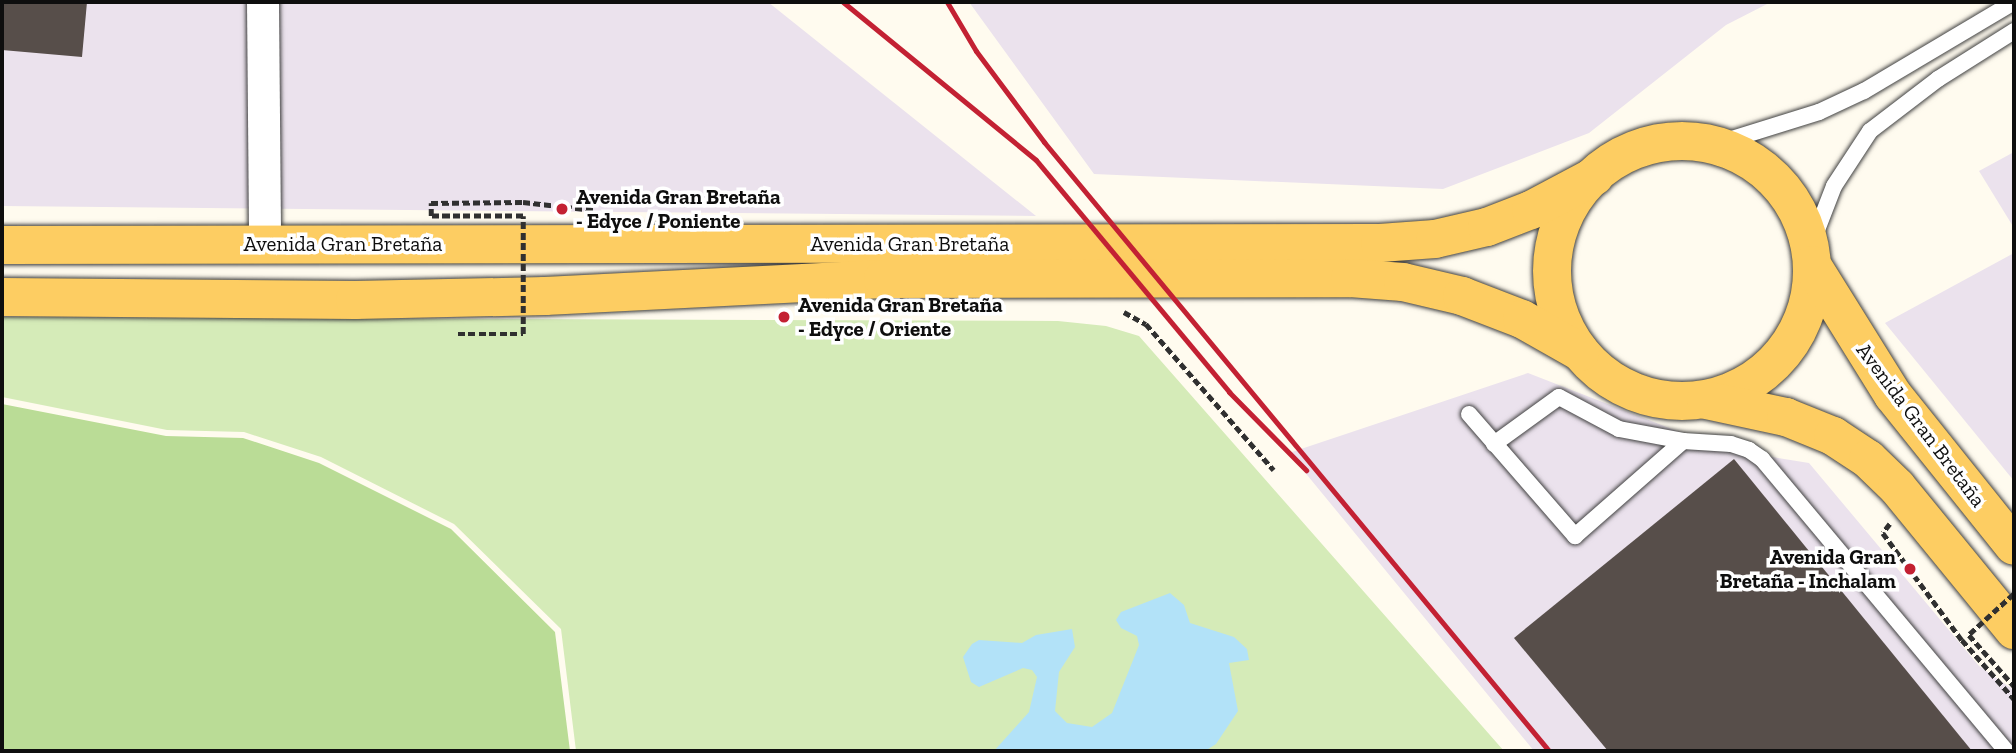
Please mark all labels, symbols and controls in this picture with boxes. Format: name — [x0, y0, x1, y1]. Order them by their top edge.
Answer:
place label: Avenida Gran Bretaña - Edyce / Poniente — [576, 184, 781, 234]
marker: Avenida Gran Bretaña - Edyce / Poniente — [554, 201, 570, 217]
street label: Avenida Gran Bretaña — [244, 231, 442, 257]
street label: Avenida Gran Bretaña — [811, 231, 1009, 257]
place label: Avenida Gran Bretaña - Edyce / Oriente — [798, 292, 1003, 342]
marker: Avenida Gran Bretaña - Edyce / Oriente — [776, 309, 792, 325]
street label: Avenida Gran Bretaña — [1851, 338, 1991, 512]
place label: Avenida Gran Bretaña - Inchalam — [1719, 544, 1896, 594]
marker: Avenida Gran Bretaña - Inchalam — [1902, 561, 1918, 577]

